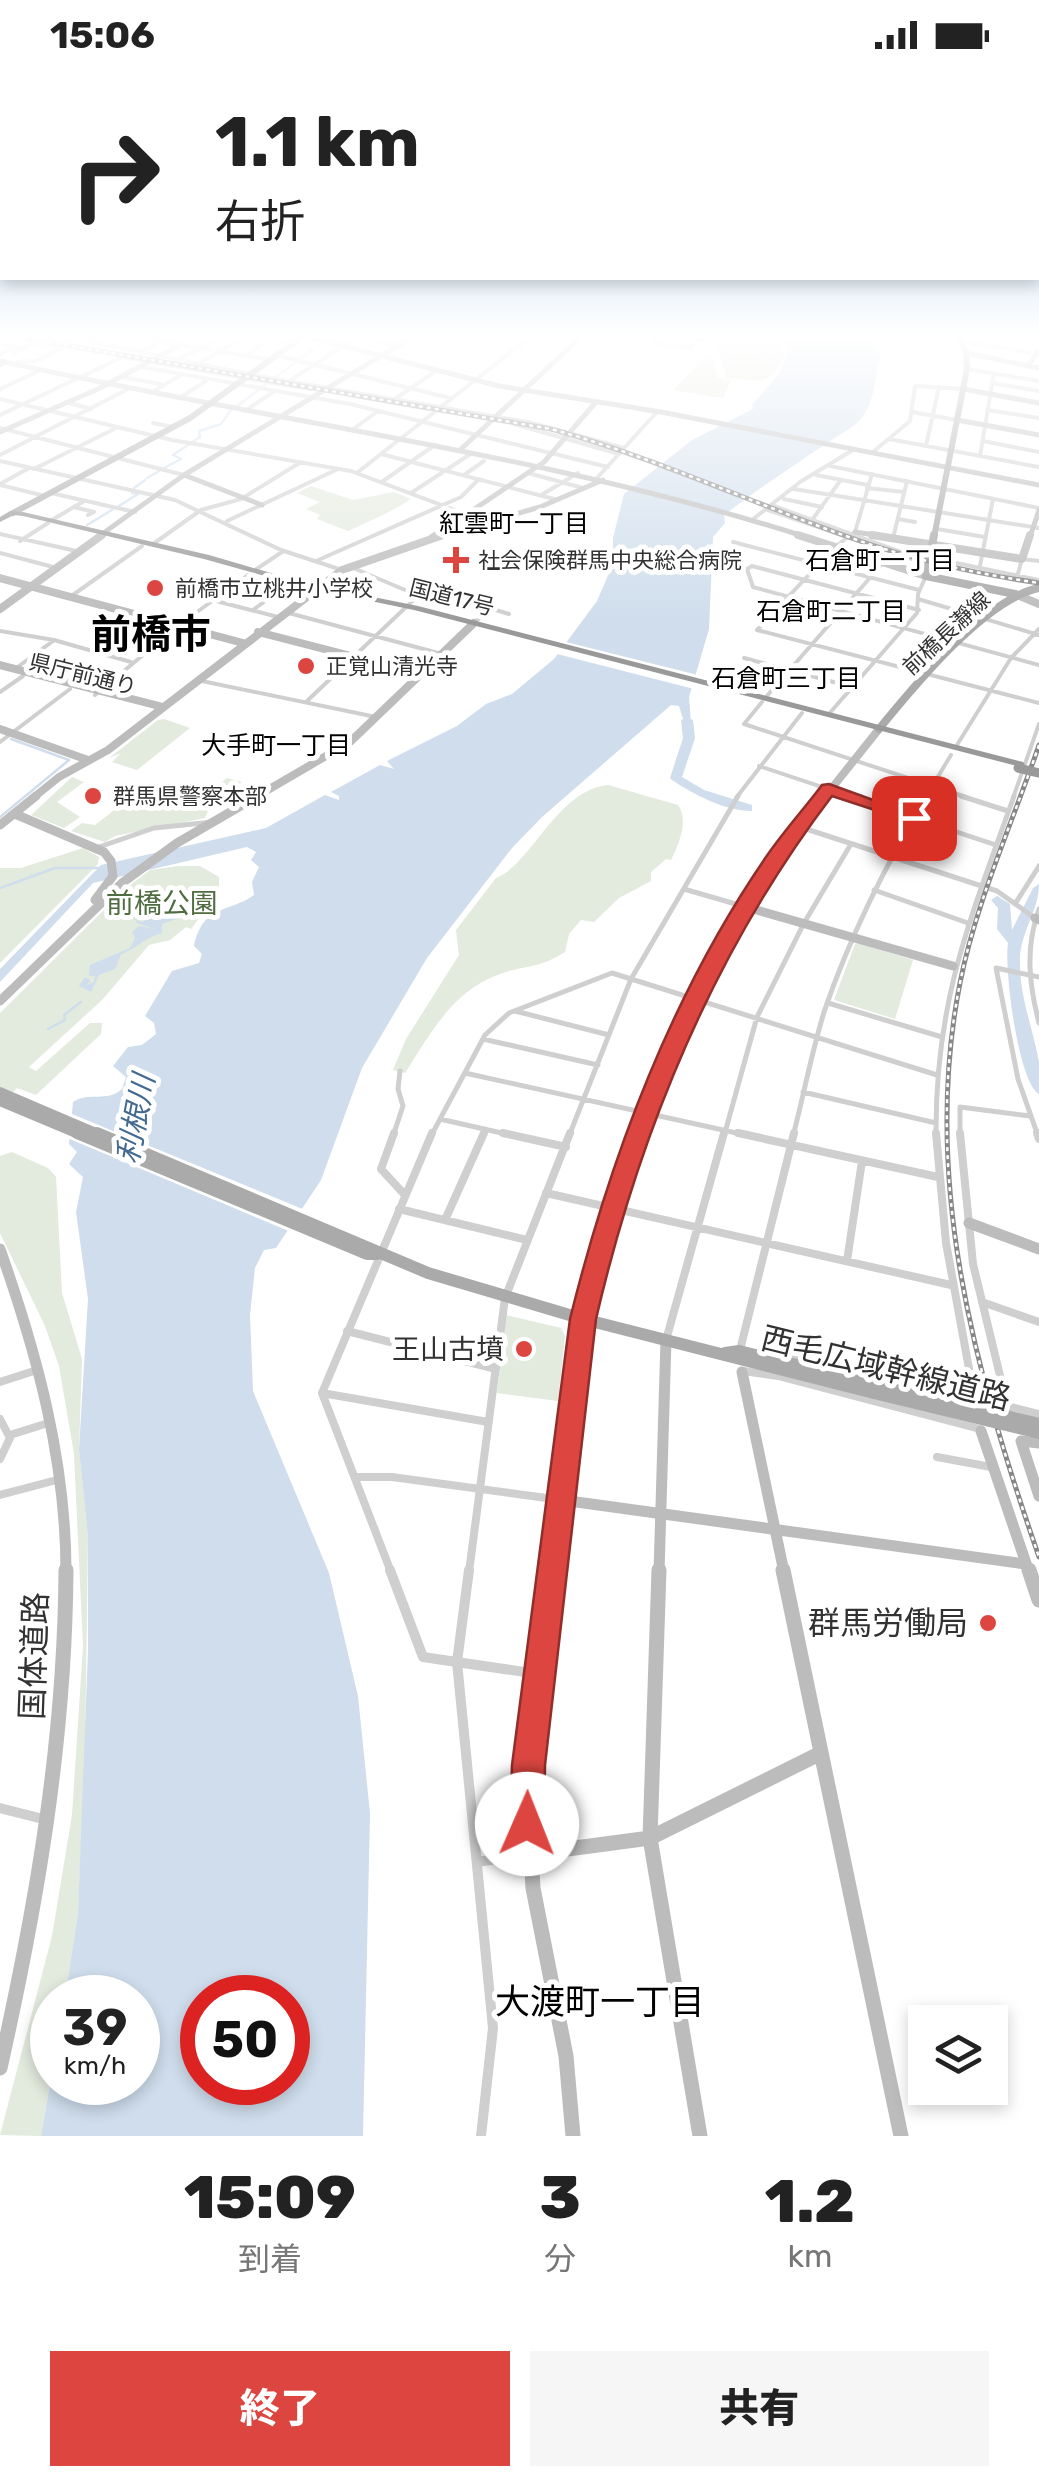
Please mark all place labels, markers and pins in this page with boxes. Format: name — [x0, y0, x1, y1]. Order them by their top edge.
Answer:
marker: 社会保険群馬中央総合病院 — [443, 547, 469, 573]
place label: 社会保険群馬中央総合病院 — [478, 547, 742, 574]
place label: 前橋市立桃井小学校 — [175, 575, 373, 602]
marker: 前橋市立桃井小学校 — [144, 577, 166, 599]
place label: 正覚山清光寺 — [326, 653, 458, 680]
marker: 正覚山清光寺 — [295, 655, 317, 677]
pin — [872, 776, 957, 861]
place label: 群馬県警察本部 — [113, 783, 267, 810]
marker: 群馬県警察本部 — [82, 785, 104, 807]
place label: 王山古墳 — [392, 1333, 504, 1366]
marker: 王山古墳 — [513, 1338, 535, 1360]
place label: 群馬労働局 — [808, 1604, 968, 1642]
marker: 群馬労働局 — [977, 1612, 999, 1634]

